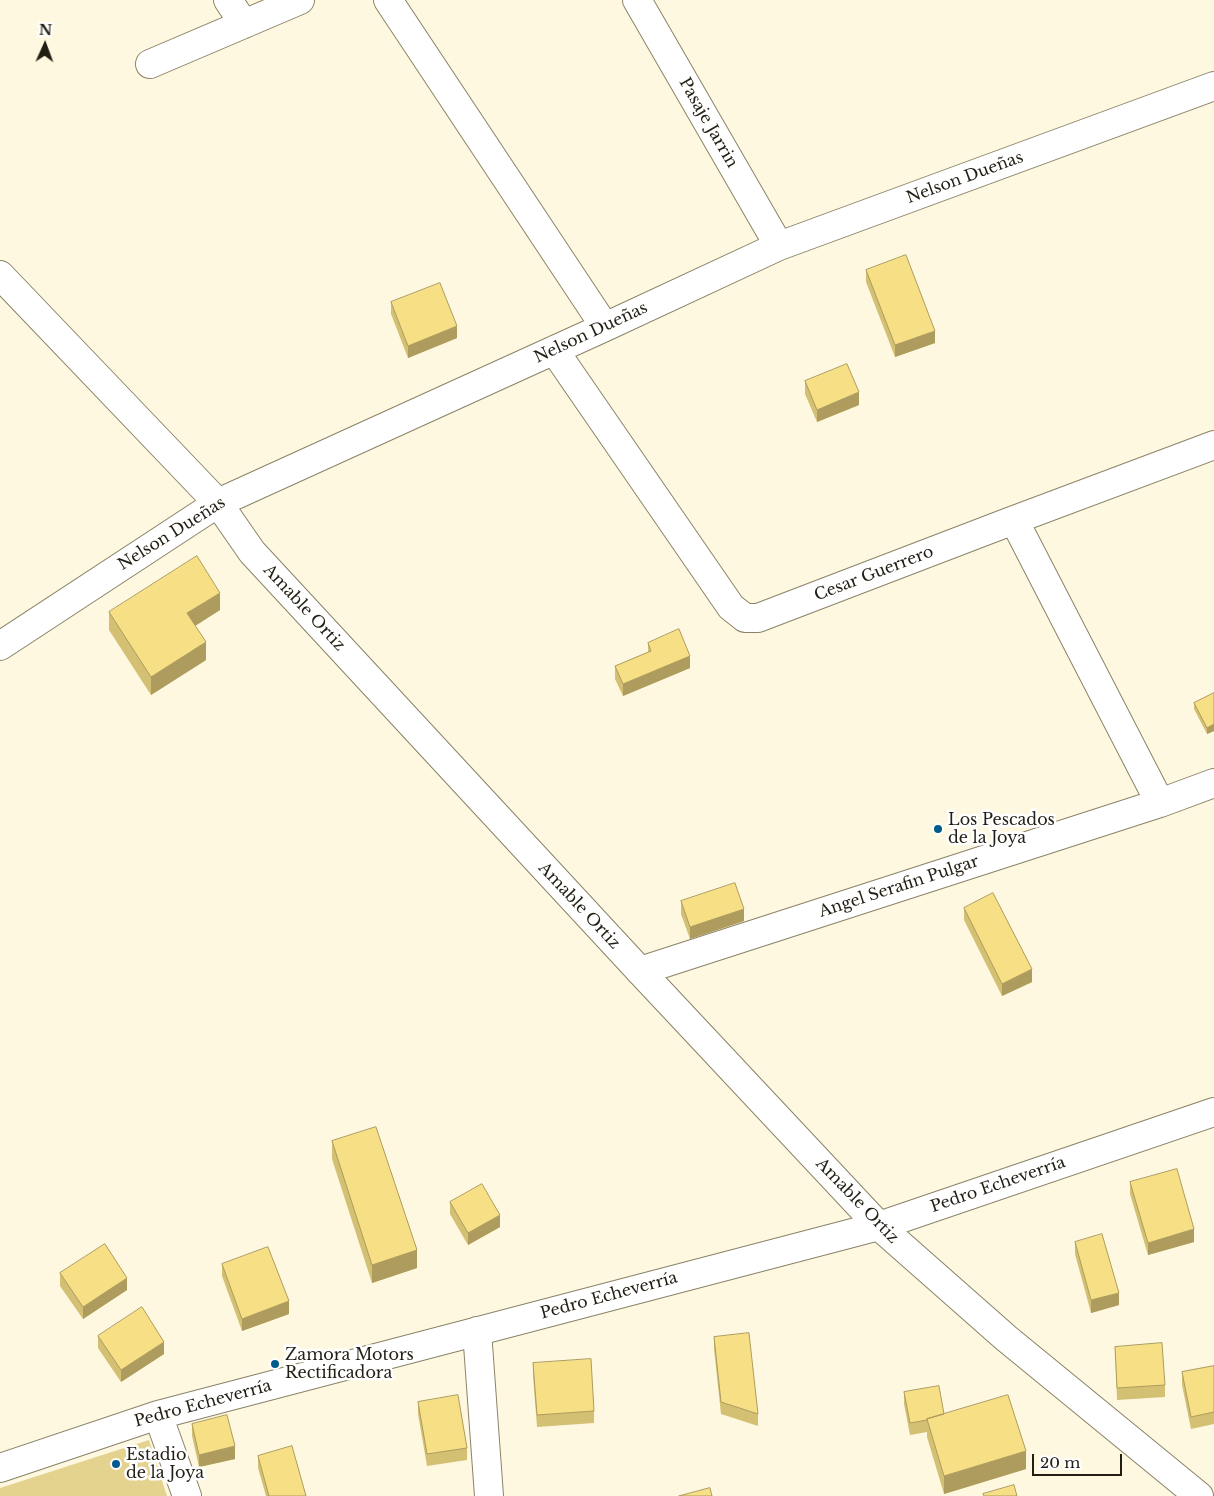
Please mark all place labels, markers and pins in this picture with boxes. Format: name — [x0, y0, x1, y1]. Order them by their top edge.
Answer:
place label: Los Pescados de la Joya — [948, 810, 1055, 848]
marker: Los Pescados de la Joya — [932, 823, 944, 835]
place label: Zamora Motors Rectificadora — [285, 1345, 414, 1383]
marker: Zamora Motors Rectificadora — [269, 1358, 281, 1370]
place label: Estadio de la Joya — [126, 1445, 204, 1483]
marker: Estadio de la Joya — [110, 1458, 122, 1470]

